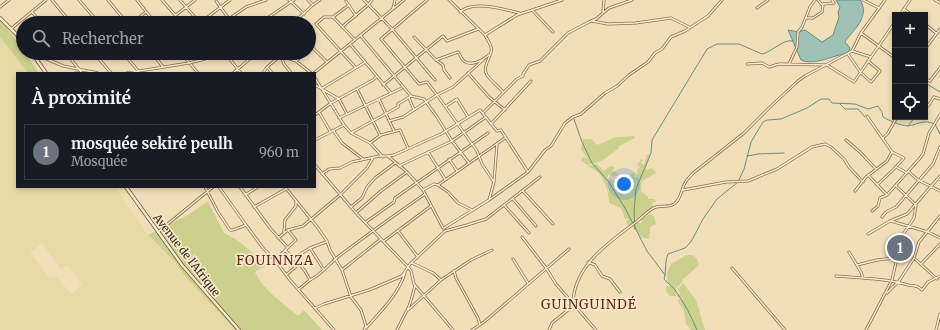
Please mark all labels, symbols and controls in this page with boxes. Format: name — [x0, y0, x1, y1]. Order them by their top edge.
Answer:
map controls — [892, 12, 928, 120]
button: + — [892, 12, 928, 48]
search box — [16, 16, 316, 60]
icon: search — [30, 27, 52, 49]
text: Rechercher — [62, 29, 144, 48]
button: − — [892, 48, 928, 84]
button: locate — [892, 84, 928, 120]
text: À proximité — [32, 87, 131, 109]
text: mosquée sekiré peulh — [71, 134, 233, 153]
text: 1 — [43, 144, 49, 161]
text: 960 m — [259, 144, 299, 161]
text: Mosquée — [71, 153, 127, 170]
your location — [614, 174, 634, 194]
street label: Avenue de l'Afrique — [150, 210, 224, 299]
pin: 1 — [887, 233, 913, 263]
district label: FOUINNZA — [236, 252, 314, 269]
district label: GUINGUINDÉ — [541, 295, 637, 313]

